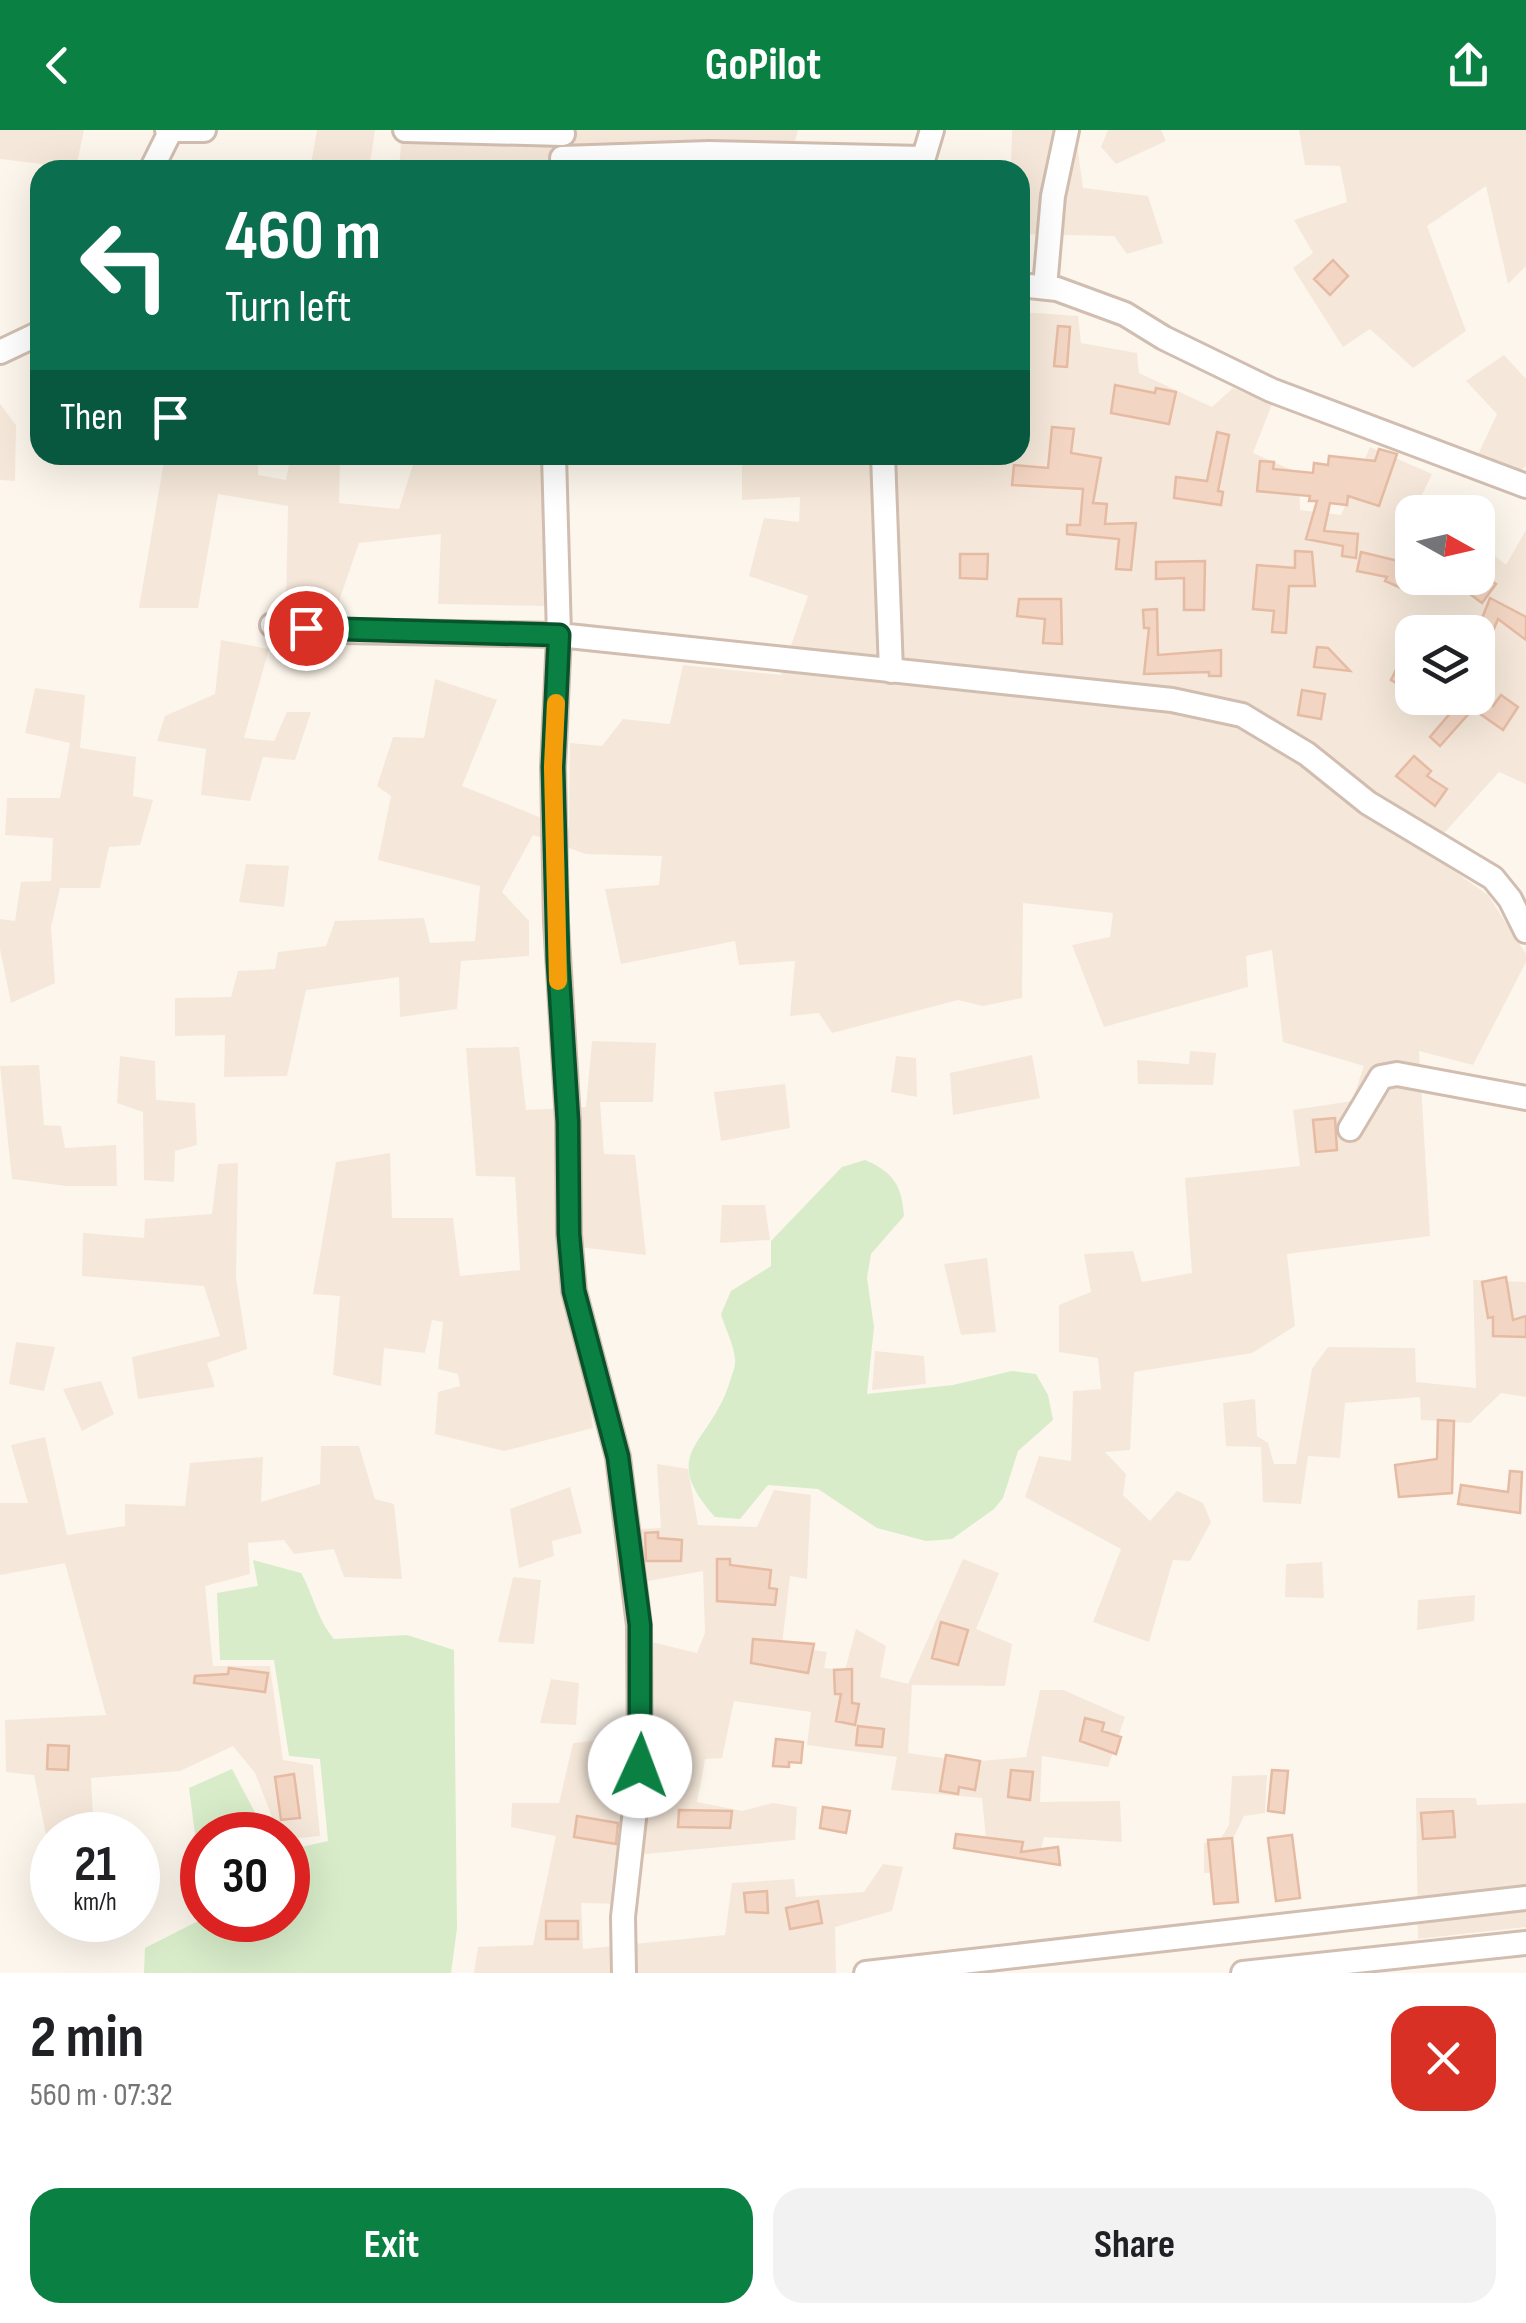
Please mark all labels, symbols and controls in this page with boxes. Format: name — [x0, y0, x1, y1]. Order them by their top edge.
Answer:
icon: back — [30, 38, 85, 93]
text: GoPilot — [705, 38, 821, 93]
icon: share — [1441, 38, 1496, 93]
text: 460 m — [225, 195, 381, 279]
icon: left — [60, 200, 190, 330]
text: Turn left — [225, 280, 351, 335]
icon: arrive — [143, 390, 198, 445]
text: Then — [60, 395, 123, 440]
north arrow — [1395, 495, 1495, 595]
map controls — [1395, 495, 1495, 715]
pin — [264, 586, 349, 671]
icon: arrive — [279, 601, 334, 656]
button: layers — [1395, 615, 1495, 715]
position arrow — [588, 1714, 692, 1818]
speed limit sign: 30 — [180, 1812, 310, 1942]
text: 21 — [74, 1835, 116, 1895]
text: km/h — [73, 1887, 117, 1918]
text: 2 min — [30, 2002, 144, 2074]
button: close — [1391, 2006, 1496, 2111]
text: 560 m · 07:32 — [30, 2076, 173, 2115]
button: Exit — [30, 2188, 753, 2303]
button: Share — [773, 2188, 1496, 2303]

